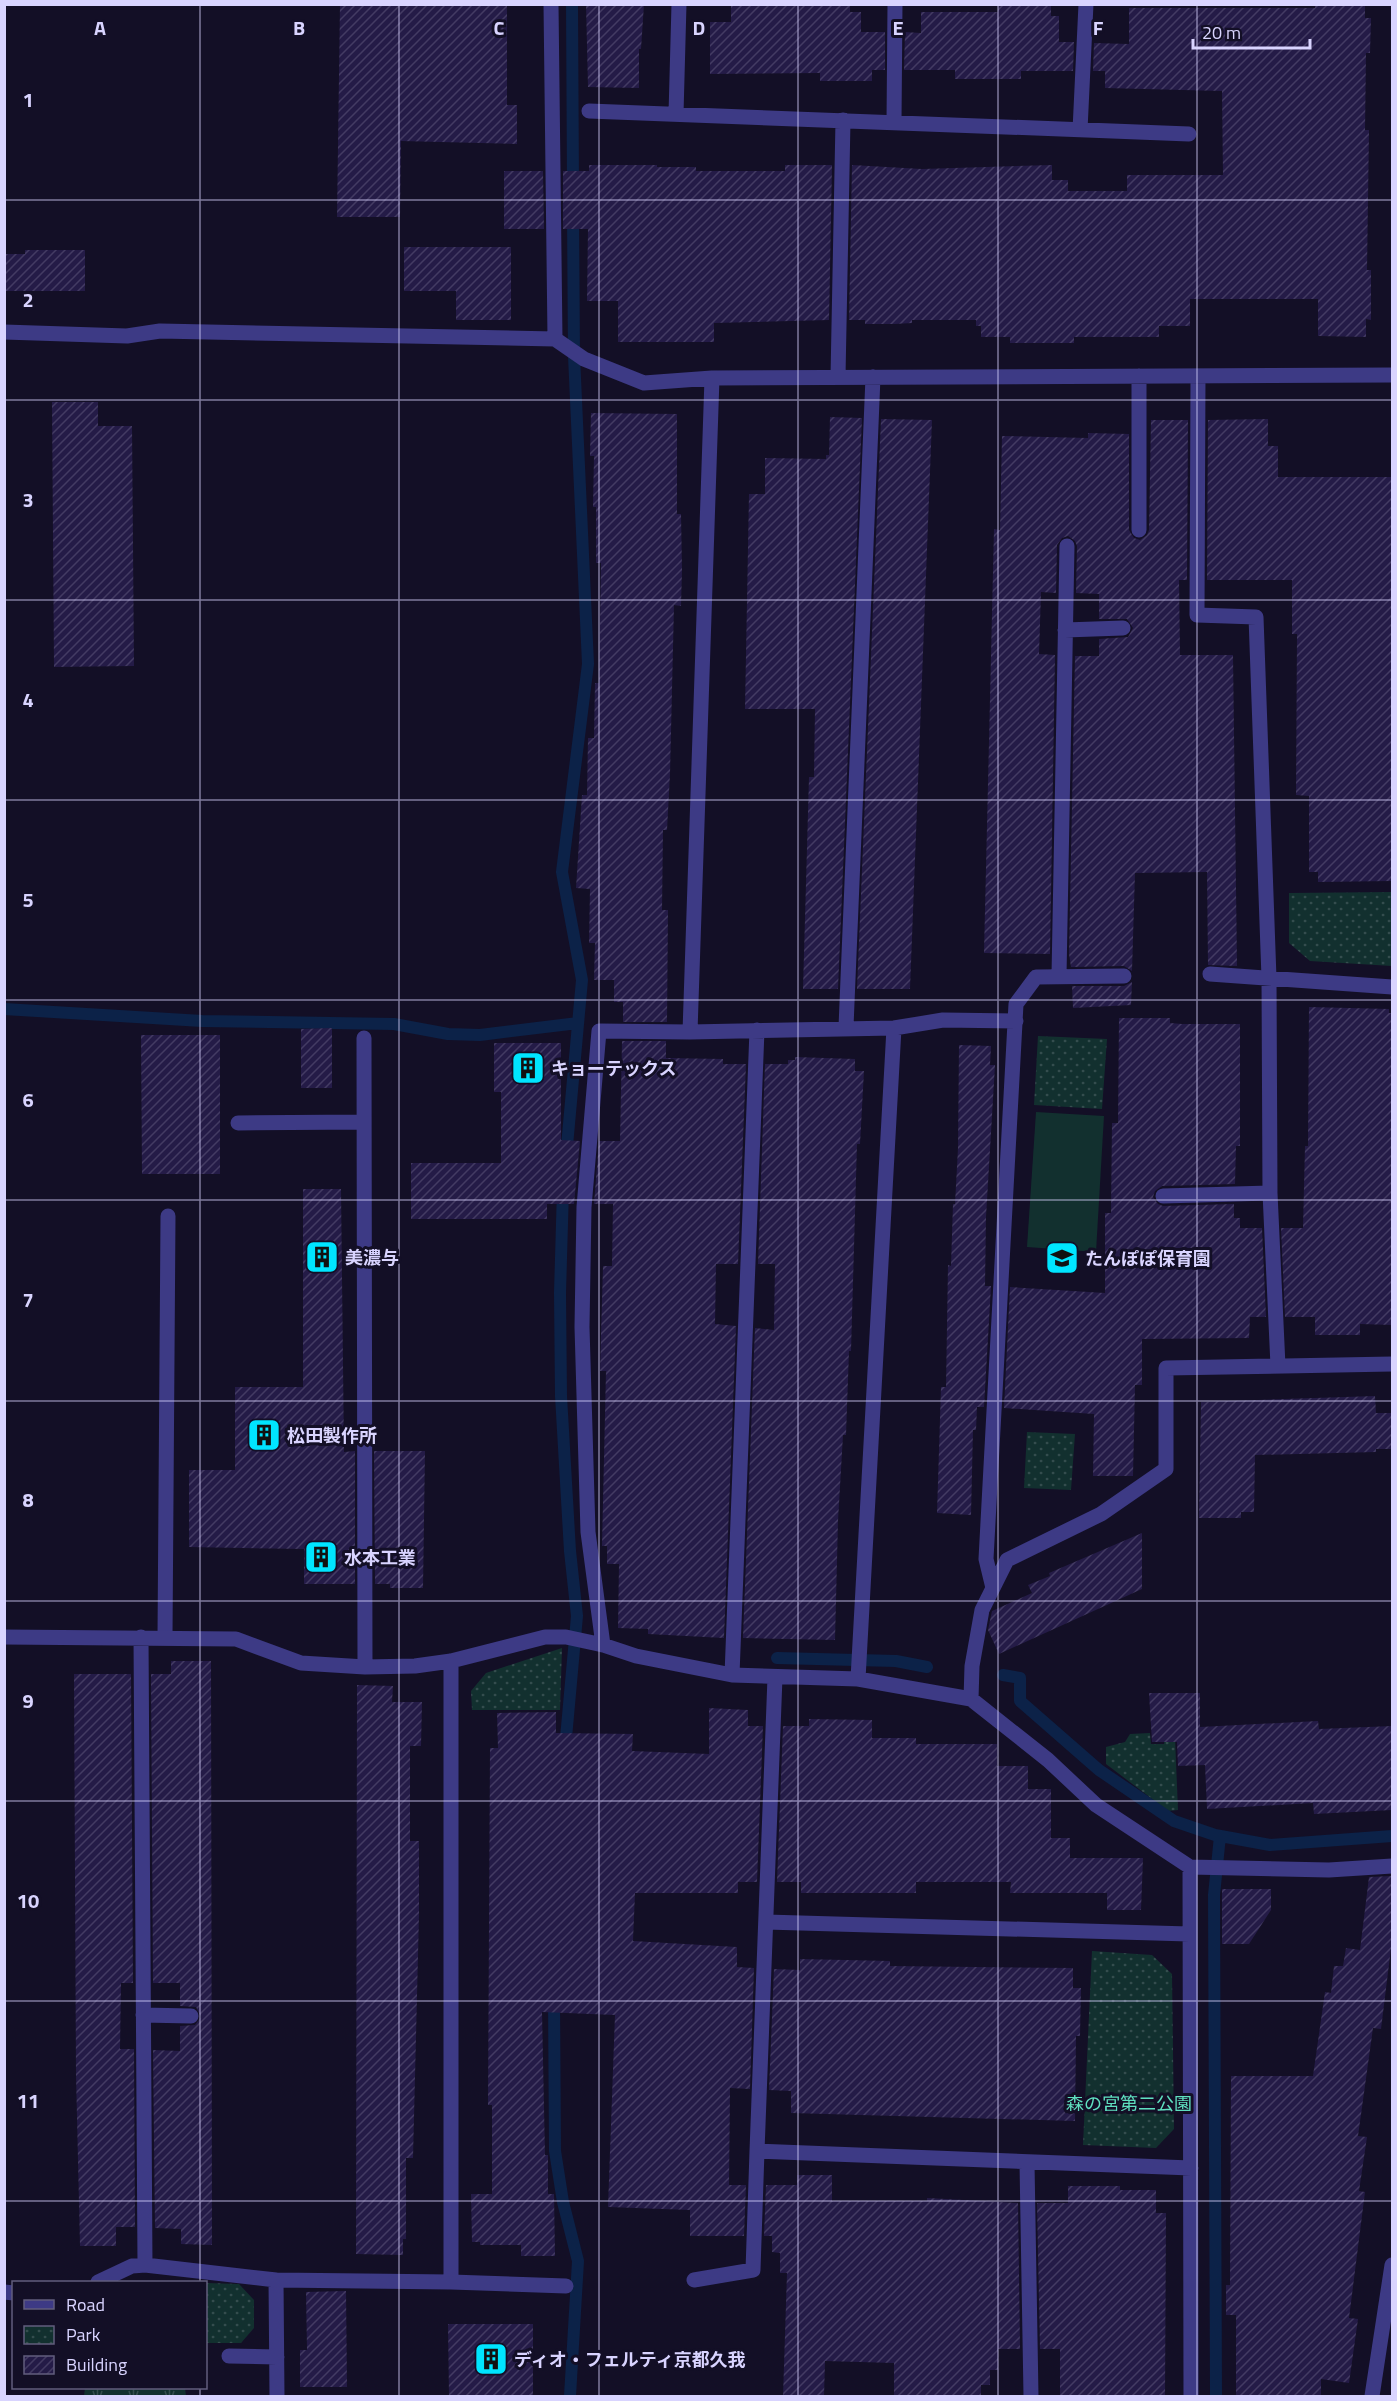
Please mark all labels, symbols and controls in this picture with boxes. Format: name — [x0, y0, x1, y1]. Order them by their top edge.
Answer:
text: A — [94, 12, 106, 43]
text: B — [293, 12, 305, 43]
text: C — [494, 12, 505, 43]
text: D — [693, 12, 705, 43]
text: E — [892, 12, 904, 43]
text: F — [1093, 12, 1104, 43]
scale bar — [1193, 12, 1310, 50]
text: 20 m — [1202, 19, 1241, 46]
text: 1 — [22, 84, 34, 115]
text: 2 — [22, 284, 34, 315]
text: 3 — [22, 484, 34, 515]
text: 4 — [22, 684, 34, 715]
text: 5 — [22, 884, 34, 915]
building icon: キョーテックス — [510, 1050, 546, 1086]
place label: キョーテックス — [551, 1055, 676, 1082]
text: 6 — [22, 1084, 34, 1115]
building icon: 美濃与 — [304, 1239, 340, 1275]
school or university icon: たんぽぽ保育園 — [1044, 1240, 1080, 1276]
place label: 美濃与 — [345, 1244, 399, 1271]
place label: たんぽぽ保育園 — [1085, 1245, 1211, 1272]
text: 7 — [22, 1284, 34, 1315]
building icon: 松田製作所 — [246, 1417, 282, 1453]
place label: 松田製作所 — [287, 1422, 377, 1449]
text: 8 — [22, 1484, 34, 1515]
building icon: 水本工業 — [303, 1539, 339, 1575]
place label: 水本工業 — [344, 1544, 416, 1571]
text: 9 — [22, 1685, 34, 1716]
text: 10 — [17, 1885, 39, 1916]
text: 11 — [17, 2085, 39, 2116]
park label: 森の宮第二公園 — [1066, 2090, 1192, 2117]
legend — [12, 2281, 207, 2389]
text: Road — [66, 2291, 105, 2318]
text: Park — [66, 2321, 101, 2348]
building icon: ディオ・フェルティ京都久我 — [473, 2341, 509, 2377]
place label: ディオ・フェルティ京都久我 — [514, 2346, 746, 2373]
text: Building — [66, 2351, 127, 2378]

